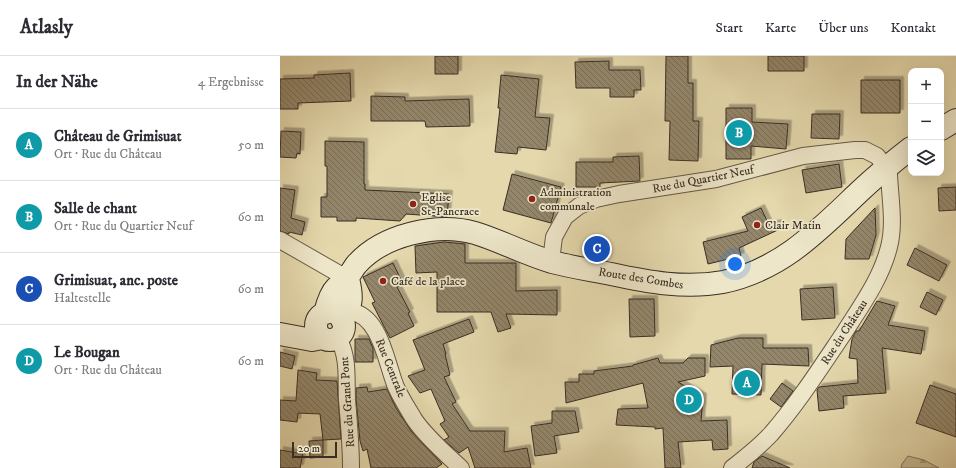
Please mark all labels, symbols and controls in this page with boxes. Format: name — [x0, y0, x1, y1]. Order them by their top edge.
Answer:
text: Atlasly — [20, 16, 73, 39]
text: Start — [716, 19, 743, 37]
text: Karte — [765, 19, 796, 37]
text: Über uns — [818, 19, 868, 37]
text: Kontakt — [890, 19, 936, 37]
map controls — [908, 68, 944, 176]
button: + — [908, 68, 944, 104]
text: In der Nähe — [16, 71, 98, 93]
text: 4 Ergebnisse — [198, 74, 264, 90]
button: − — [908, 104, 944, 140]
pin: B — [726, 118, 752, 148]
text: Château de Grimisuat — [54, 127, 181, 146]
text: A — [25, 137, 33, 153]
text: 50 m — [238, 137, 264, 153]
button: layers — [908, 140, 944, 176]
text: Ort · Rue du Château — [54, 146, 162, 162]
street label: Rue du Quartier Neuf — [651, 162, 757, 197]
place label: Administration communale — [540, 185, 612, 214]
place label: Eglise St-Pancrace — [421, 190, 479, 219]
marker: Administration communale — [527, 194, 537, 204]
text: Salle de chant — [54, 199, 137, 218]
marker: Eglise St-Pancrace — [408, 199, 418, 209]
text: B — [25, 209, 33, 225]
text: 60 m — [238, 209, 264, 225]
text: Ort · Rue du Quartier Neuf — [54, 218, 193, 234]
place label: Clair Matin — [765, 218, 822, 233]
marker: Clair Matin — [752, 220, 762, 230]
pin: C — [584, 234, 610, 264]
your location — [725, 254, 745, 274]
street label: Route des Combes — [597, 264, 685, 293]
text: Grimisuat, anc. poste — [54, 271, 178, 290]
place label: Café de la place — [391, 274, 465, 289]
marker: Café de la place — [378, 276, 388, 286]
text: C — [25, 281, 33, 297]
text: 60 m — [238, 281, 264, 297]
text: Haltestelle — [54, 290, 111, 306]
street label: Rue du Château — [818, 297, 871, 368]
street label: Rue Centrale — [372, 336, 409, 400]
text: Le Bougan — [54, 343, 120, 362]
text: D — [24, 353, 34, 369]
text: 60 m — [238, 353, 264, 369]
street label: Rue du Grand Pont — [337, 356, 358, 448]
text: Ort · Rue du Château — [54, 362, 162, 378]
pin: A — [734, 368, 760, 398]
pin: D — [676, 385, 702, 415]
scale bar — [292, 440, 337, 459]
text: 20 m — [298, 442, 320, 456]

